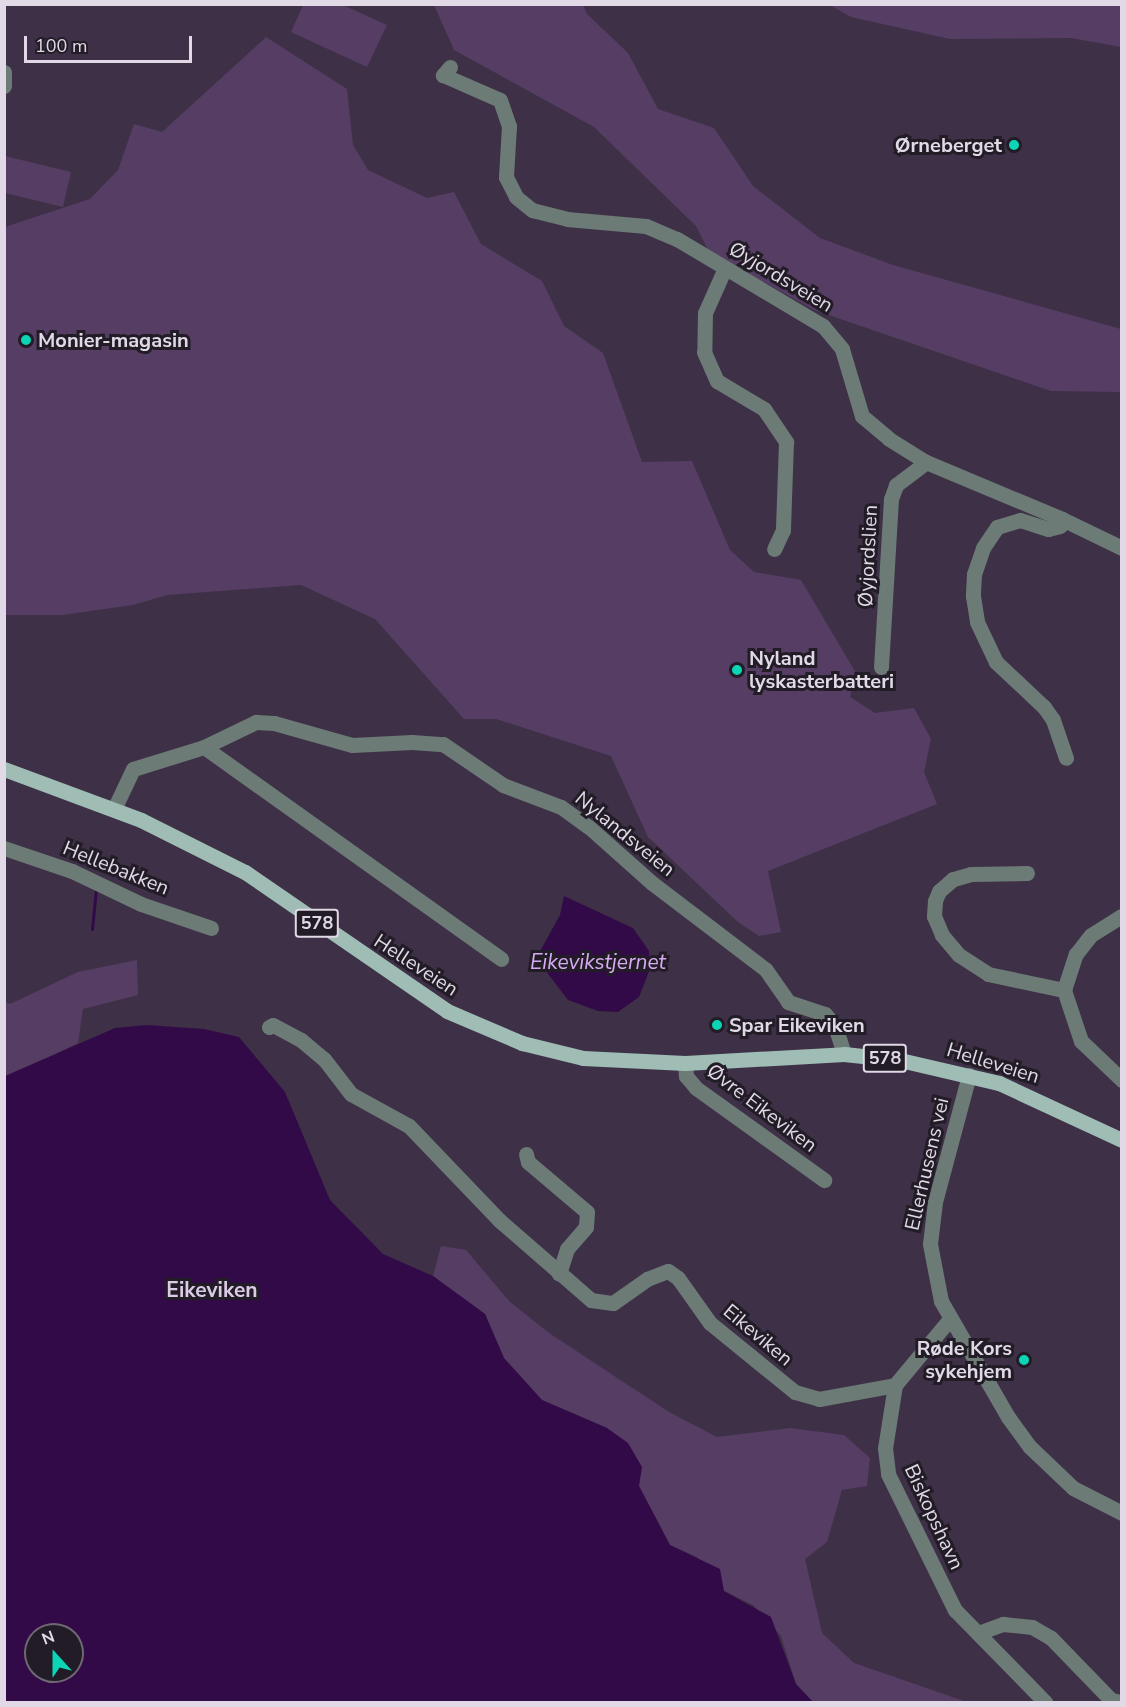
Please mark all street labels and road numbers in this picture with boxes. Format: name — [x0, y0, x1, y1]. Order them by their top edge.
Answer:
street label: Øyjordsveien — [725, 237, 837, 317]
street label: Øyjordslien — [853, 504, 883, 608]
street label: Nylandsveien — [570, 786, 680, 882]
street label: Hellebakken — [59, 836, 173, 900]
road number: 578 — [294, 908, 340, 938]
street label: Helleveien — [369, 929, 463, 1001]
street label: Helleveien — [944, 1038, 1042, 1088]
road number: 578 — [862, 1043, 908, 1073]
street label: Øvre Eikeviken — [702, 1059, 822, 1157]
street label: Ellerhusens vei — [900, 1095, 954, 1233]
street label: Eikeviken — [718, 1299, 798, 1371]
street label: Biskopshavn — [899, 1461, 969, 1573]

